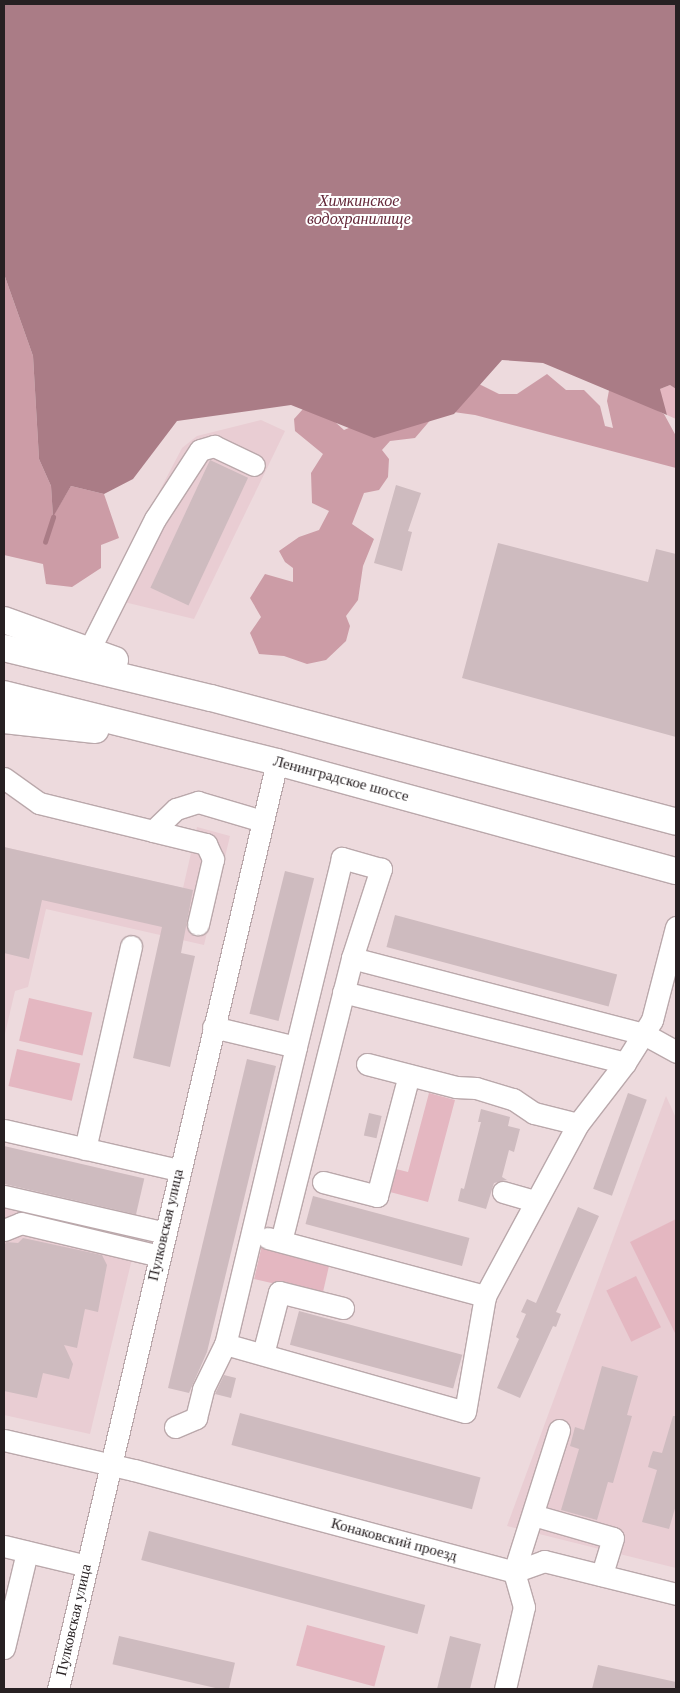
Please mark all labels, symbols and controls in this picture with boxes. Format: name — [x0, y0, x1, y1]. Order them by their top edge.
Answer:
water label: Химкинское водохранилище — [307, 191, 411, 229]
street label: Ленинградское шоссе — [271, 752, 411, 806]
street label: Пулковская улица — [144, 1167, 188, 1283]
street label: Конаковский проезд — [329, 1515, 459, 1565]
street label: Пулковская улица — [52, 1562, 96, 1678]

